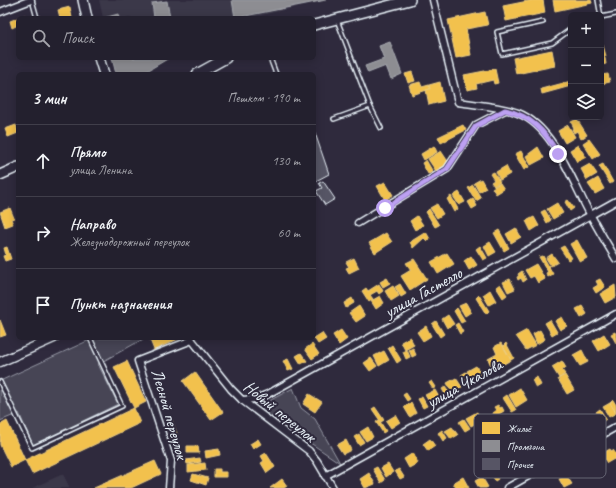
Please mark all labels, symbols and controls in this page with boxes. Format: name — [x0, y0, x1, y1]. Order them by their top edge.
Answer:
map controls — [568, 12, 604, 120]
button: + — [568, 12, 604, 48]
search box — [16, 16, 316, 60]
icon: search — [30, 27, 52, 49]
text: Поиск — [62, 29, 94, 48]
button: − — [568, 48, 604, 84]
button: layers — [568, 84, 604, 120]
text: 3 мин — [32, 88, 67, 109]
text: Пешком · 190 m — [227, 90, 300, 106]
text: Прямо — [70, 143, 106, 162]
route end — [549, 145, 567, 163]
icon: ahead — [32, 150, 54, 172]
text: 130 m — [272, 153, 300, 169]
text: улица Ленина — [70, 162, 132, 178]
route start — [376, 199, 394, 217]
text: Направо — [70, 215, 116, 234]
icon: right — [32, 222, 54, 244]
text: 60 m — [278, 225, 300, 241]
text: Железнодорожный переулок — [70, 234, 189, 250]
street label: улица Гастелло — [380, 262, 467, 323]
icon: arrive — [32, 294, 54, 316]
text: Пункт назначения — [70, 295, 172, 314]
street label: улица Чкалова — [422, 353, 508, 413]
street label: Лесной переулок — [147, 367, 193, 463]
street label: Новый переулок — [239, 376, 321, 448]
legend — [474, 414, 606, 478]
text: Жильё — [507, 421, 533, 435]
text: Промзона — [507, 439, 546, 453]
text: Прочее — [507, 457, 534, 471]

